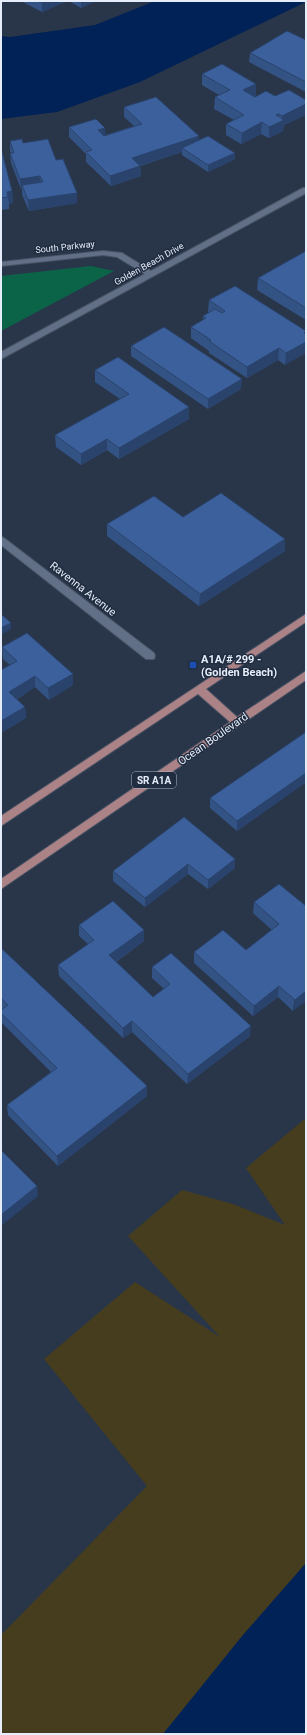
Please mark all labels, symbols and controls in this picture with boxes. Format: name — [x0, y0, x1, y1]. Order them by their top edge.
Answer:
street label: South Parkway — [35, 239, 96, 255]
street label: Golden Beach Drive — [113, 241, 186, 287]
street label: Ravenna Avenue — [47, 559, 119, 619]
place label: A1A/# 299 - (Golden Beach) — [201, 653, 277, 679]
marker: A1A/# 299 - (Golden Beach) — [188, 660, 198, 670]
street label: Ocean Boulevard — [175, 710, 251, 768]
road number: SR A1A — [132, 772, 176, 788]

